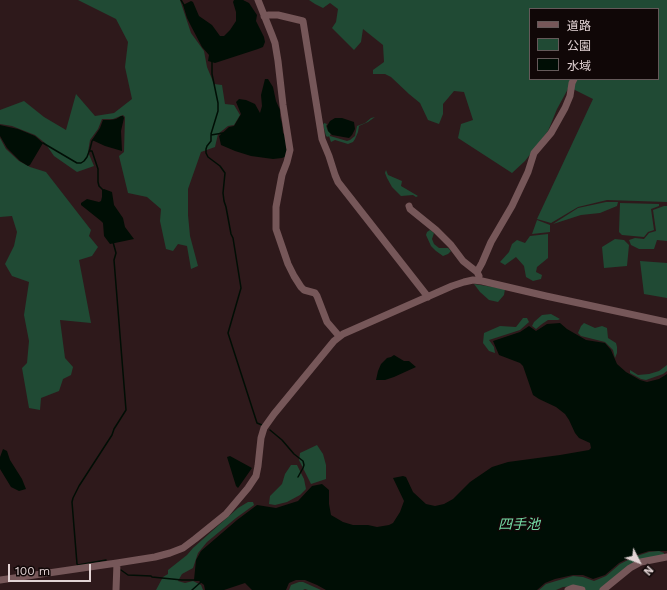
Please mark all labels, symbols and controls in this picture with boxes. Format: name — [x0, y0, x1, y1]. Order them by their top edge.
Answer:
legend — [529, 8, 659, 80]
text: 道路 — [567, 19, 591, 33]
text: 公園 — [567, 39, 591, 53]
text: 水域 — [567, 59, 591, 73]
water label: 四手池 — [498, 517, 540, 533]
north arrow — [619, 542, 659, 582]
scale bar — [10, 556, 93, 582]
text: N — [641, 563, 656, 578]
text: 100 m — [15, 564, 50, 578]

